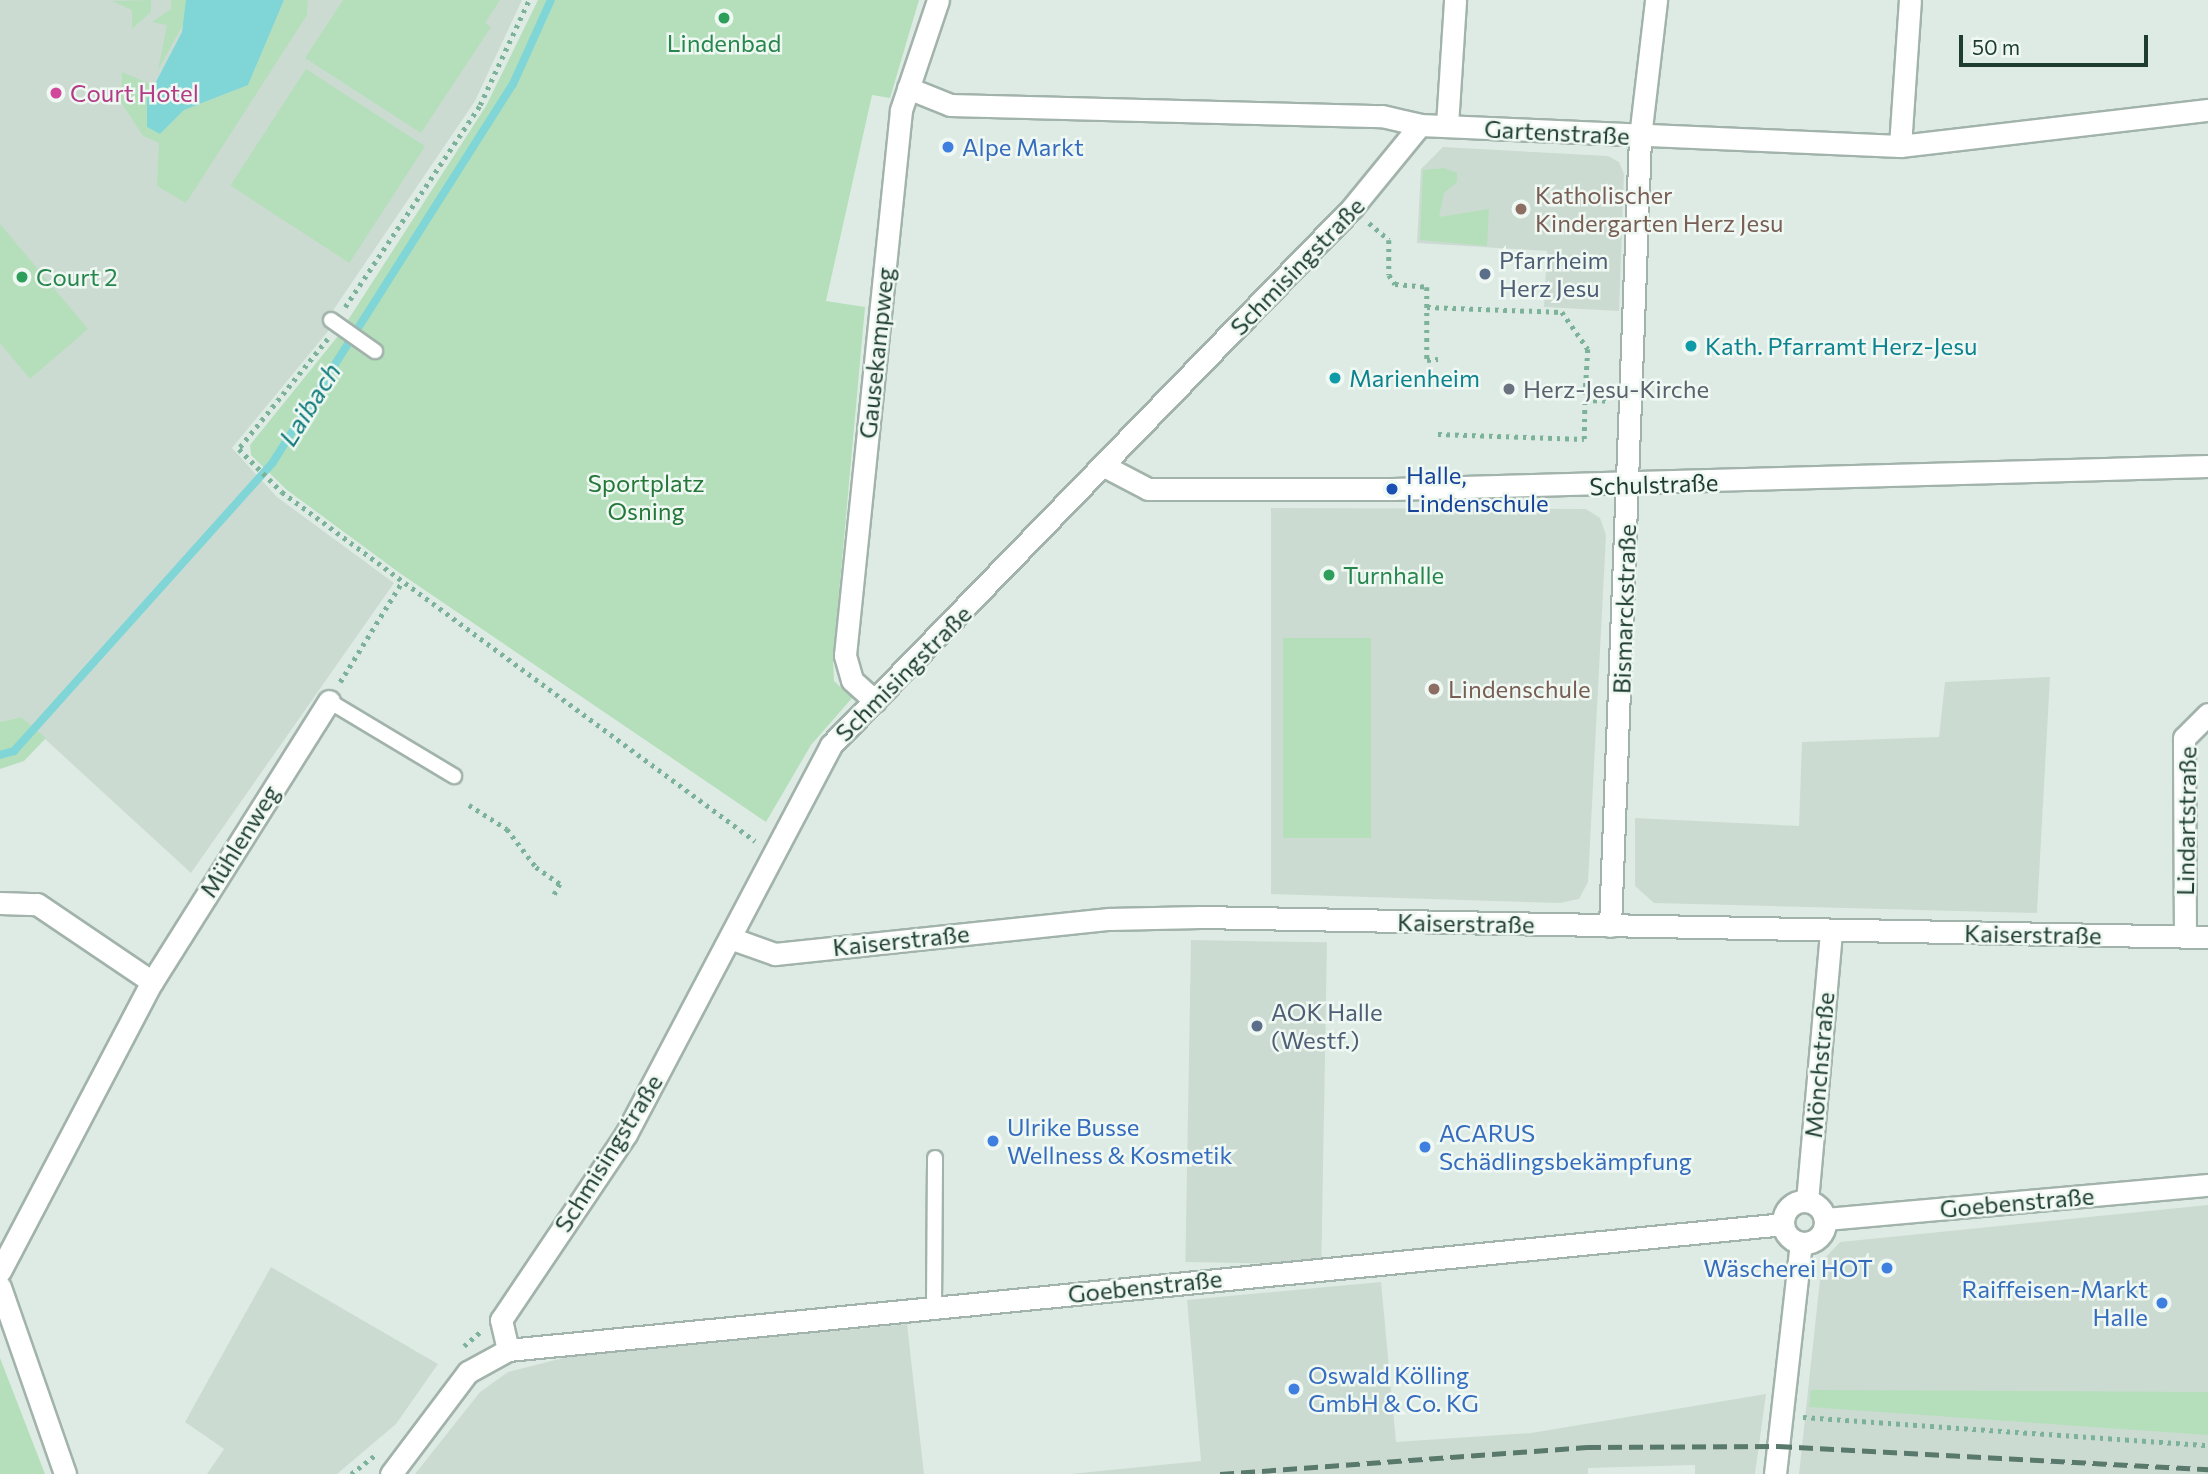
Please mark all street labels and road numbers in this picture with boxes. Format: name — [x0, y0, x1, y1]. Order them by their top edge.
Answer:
street label: Gartenstraße — [1484, 114, 1630, 150]
street label: Schmisingstraße — [1224, 191, 1370, 341]
street label: Gausekampweg — [853, 266, 899, 440]
street label: Schulstraße — [1589, 467, 1719, 501]
street label: Bismarckstraße — [1607, 524, 1641, 694]
street label: Schmisingstraße — [829, 599, 977, 747]
street label: Lindartstraße — [2170, 746, 2202, 896]
street label: Mühlenweg — [193, 780, 285, 902]
street label: Kaiserstraße — [1397, 907, 1535, 939]
street label: Kaiserstraße — [831, 918, 971, 962]
street label: Kaiserstraße — [1964, 918, 2102, 950]
street label: Mönchstraße — [1798, 991, 1840, 1139]
street label: Schmisingstraße — [548, 1069, 668, 1237]
street label: Goebenstraße — [1939, 1181, 2095, 1223]
street label: Goebenstraße — [1066, 1264, 1224, 1308]

